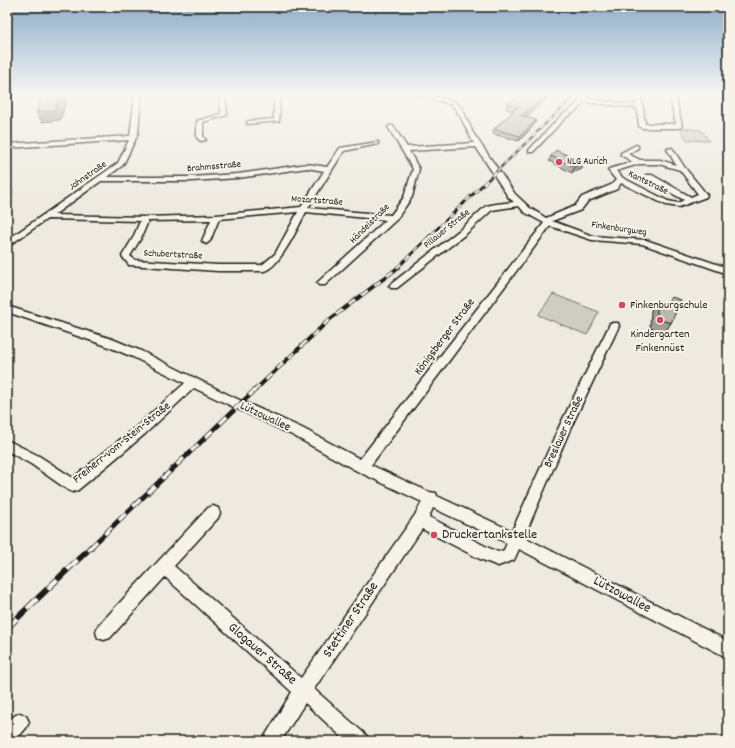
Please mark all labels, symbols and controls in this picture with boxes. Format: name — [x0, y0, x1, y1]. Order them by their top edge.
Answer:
place label: NLG Aurich — [567, 155, 608, 169]
marker: NLG Aurich — [554, 157, 564, 167]
street label: Jahnstraße — [66, 158, 110, 194]
street label: Brahmsstraße — [186, 158, 242, 176]
street label: Kantstraße — [626, 167, 671, 199]
street label: Mozartstraße — [291, 192, 344, 210]
street label: Händelstraße — [347, 200, 394, 247]
street label: Pillauer Straße — [421, 206, 474, 252]
street label: Finkenburgweg — [590, 218, 648, 240]
street label: Schubertstraße — [143, 246, 203, 264]
street label: Königsberger Straße — [410, 295, 480, 379]
place label: Finkenburgschule — [630, 297, 708, 314]
marker: Finkenburgschule — [617, 300, 627, 310]
marker: Kindergarten Finkennüst — [655, 315, 665, 325]
place label: Kindergarten Finkennüst — [630, 326, 690, 357]
street label: Breslauer Straße — [540, 393, 588, 471]
street label: Freiherr-vom-Stein-Straße — [69, 398, 175, 488]
street label: Lützowallee — [237, 398, 293, 436]
place label: Druckertankstelle — [442, 525, 537, 545]
marker: Druckertankstelle — [429, 530, 439, 540]
street label: Lützowallee — [589, 571, 655, 619]
street label: Stettiner Straße — [318, 578, 384, 662]
street label: Glogauer Straße — [223, 618, 301, 690]

